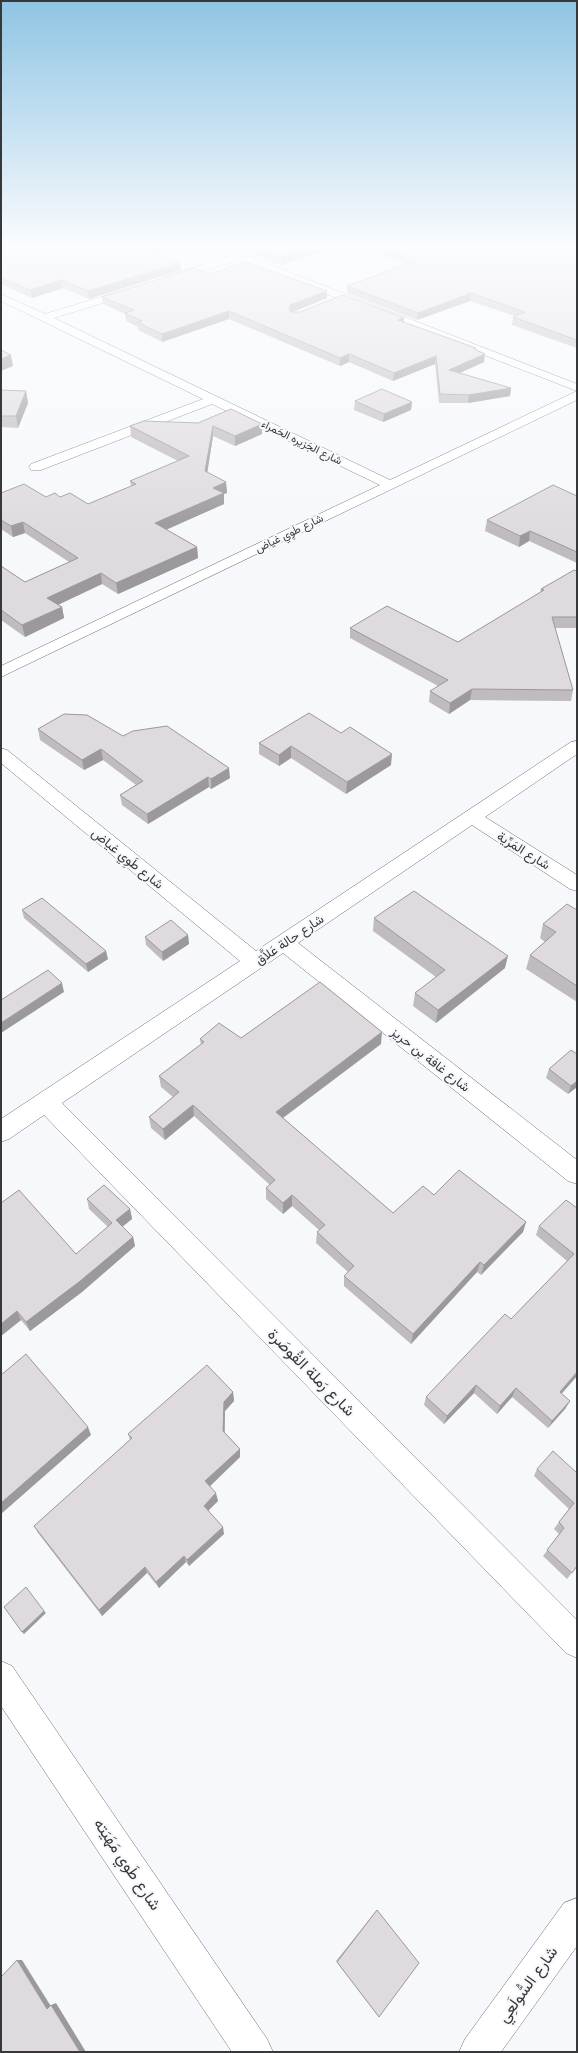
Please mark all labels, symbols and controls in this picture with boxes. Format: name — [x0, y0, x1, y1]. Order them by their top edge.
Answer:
street label: شارع الجَزيره الحَمراء — [259, 417, 344, 469]
street label: شارع طَوِي غياض — [253, 511, 327, 558]
street label: شارع طَوِي غياض — [87, 825, 166, 894]
street label: شارع المَرِّية — [493, 828, 553, 874]
street label: شارع حالة عَلاَّق — [252, 910, 327, 969]
street label: شارع غافة بن حريز — [386, 1023, 473, 1096]
street label: شارع رَملة القُوصَرة — [263, 1325, 359, 1421]
street label: شارع طَوي مَهَيَته — [87, 1815, 165, 1916]
street label: شارع السُّولَعِي — [493, 1943, 565, 2028]

